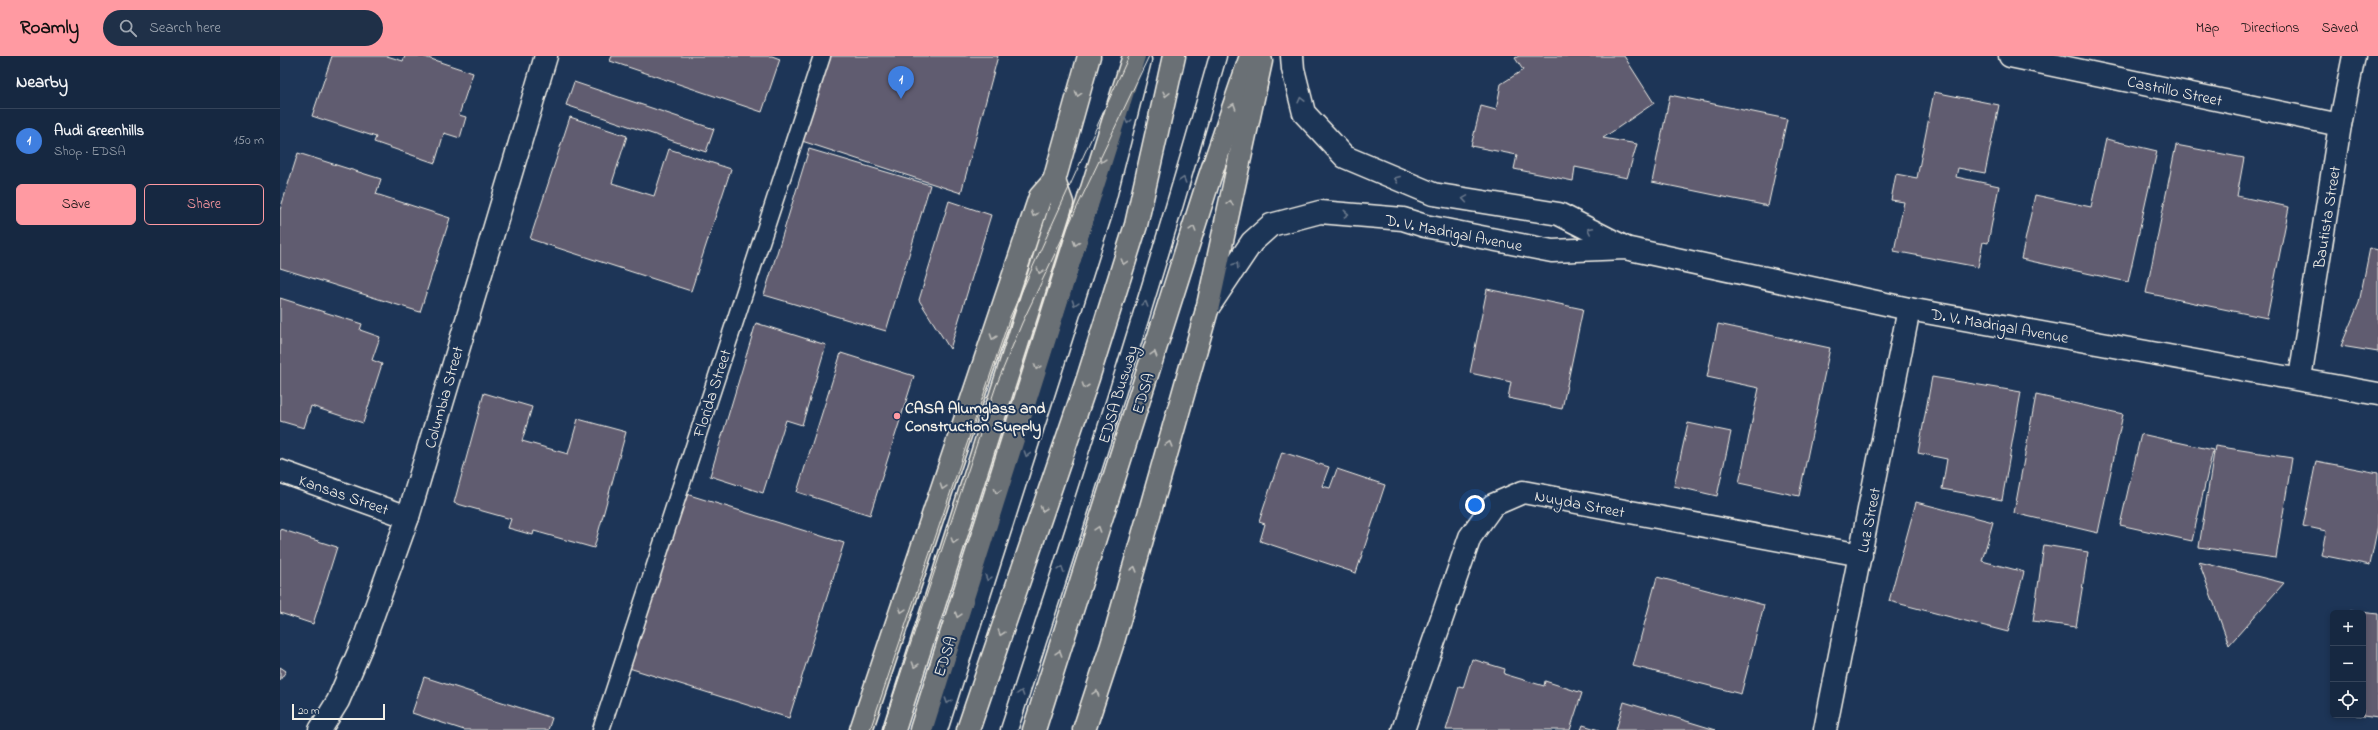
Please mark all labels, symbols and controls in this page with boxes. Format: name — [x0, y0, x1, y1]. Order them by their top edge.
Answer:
search box — [103, 10, 383, 46]
text: Roamly — [20, 15, 79, 42]
icon: search — [117, 17, 139, 39]
text: Search here — [149, 17, 221, 39]
text: Map — [2196, 18, 2219, 39]
text: Directions — [2241, 18, 2299, 39]
text: Saved — [2321, 18, 2358, 39]
pin: 1 — [888, 66, 914, 99]
text: Nearby — [16, 70, 68, 95]
street label: Castrillo Street — [2125, 70, 2225, 114]
one-way arrow — [1074, 90, 1083, 97]
one-way arrow — [1162, 91, 1170, 97]
one-way arrow — [1297, 96, 1306, 103]
one-way arrow — [1229, 103, 1237, 110]
one-way arrow — [1124, 118, 1132, 124]
text: Audi Greenhills — [54, 120, 144, 142]
text: 1 — [27, 131, 31, 150]
text: 150 m — [233, 131, 264, 150]
text: Shop · EDSA — [54, 142, 125, 161]
one-way arrow — [1098, 156, 1107, 163]
street label: Bautista Street — [2308, 164, 2348, 271]
one-way arrow — [1178, 176, 1187, 183]
one-way arrow — [1393, 176, 1401, 184]
button: Save — [16, 184, 136, 225]
button: Share — [144, 184, 264, 225]
one-way arrow — [1462, 195, 1468, 204]
one-way arrow — [1226, 200, 1234, 206]
street label: D. V. Madrigal Avenue — [1382, 209, 1525, 259]
one-way arrow — [1031, 210, 1039, 217]
one-way arrow — [1343, 210, 1349, 219]
one-way arrow — [1188, 226, 1197, 233]
one-way arrow — [1587, 227, 1594, 235]
one-way arrow — [1072, 240, 1081, 247]
one-way arrow — [1120, 259, 1129, 266]
one-way arrow — [1231, 263, 1238, 270]
one-way arrow — [1036, 267, 1045, 274]
one-way arrow — [1072, 300, 1080, 307]
one-way arrow — [1140, 301, 1149, 308]
street label: D. V. Madrigal Avenue — [1928, 303, 2071, 351]
one-way arrow — [989, 333, 998, 340]
street label: EDSA Busway — [1093, 342, 1145, 447]
street label: Columbia Street — [419, 343, 471, 451]
street label: Florida Street — [687, 346, 739, 442]
one-way arrow — [1149, 350, 1158, 357]
one-way arrow — [1033, 364, 1041, 371]
street label: EDSA — [1126, 370, 1162, 417]
one-way arrow — [1081, 383, 1090, 390]
place label: CASA Alumglass and Construction Supply — [905, 397, 1046, 440]
marker: CASA Alumglass and Construction Supply — [892, 411, 902, 421]
one-way arrow — [1164, 440, 1173, 447]
one-way arrow — [1023, 450, 1032, 457]
street label: Kansas Street — [295, 469, 392, 523]
one-way arrow — [939, 483, 948, 490]
street label: Nuyda Street — [1533, 484, 1627, 526]
street label: Luz Street — [1852, 485, 1888, 555]
one-way arrow — [993, 487, 1002, 494]
your location — [1465, 495, 1485, 515]
one-way arrow — [1039, 506, 1048, 513]
one-way arrow — [1094, 526, 1102, 533]
one-way arrow — [950, 538, 959, 545]
one-way arrow — [1129, 565, 1137, 572]
one-way arrow — [1056, 566, 1065, 573]
one-way arrow — [984, 574, 992, 581]
one-way arrow — [898, 606, 906, 613]
map controls — [2330, 610, 2366, 718]
button: + — [2330, 610, 2366, 646]
one-way arrow — [954, 611, 962, 618]
one-way arrow — [998, 629, 1006, 636]
street label: EDSA — [928, 633, 964, 680]
button: − — [2330, 646, 2366, 682]
one-way arrow — [1054, 650, 1062, 657]
one-way arrow — [911, 662, 920, 669]
button: locate — [2330, 682, 2366, 718]
one-way arrow — [1017, 690, 1025, 697]
one-way arrow — [1091, 690, 1100, 697]
one-way arrow — [944, 698, 953, 705]
scale bar — [292, 702, 385, 721]
text: 20 m — [298, 703, 320, 719]

